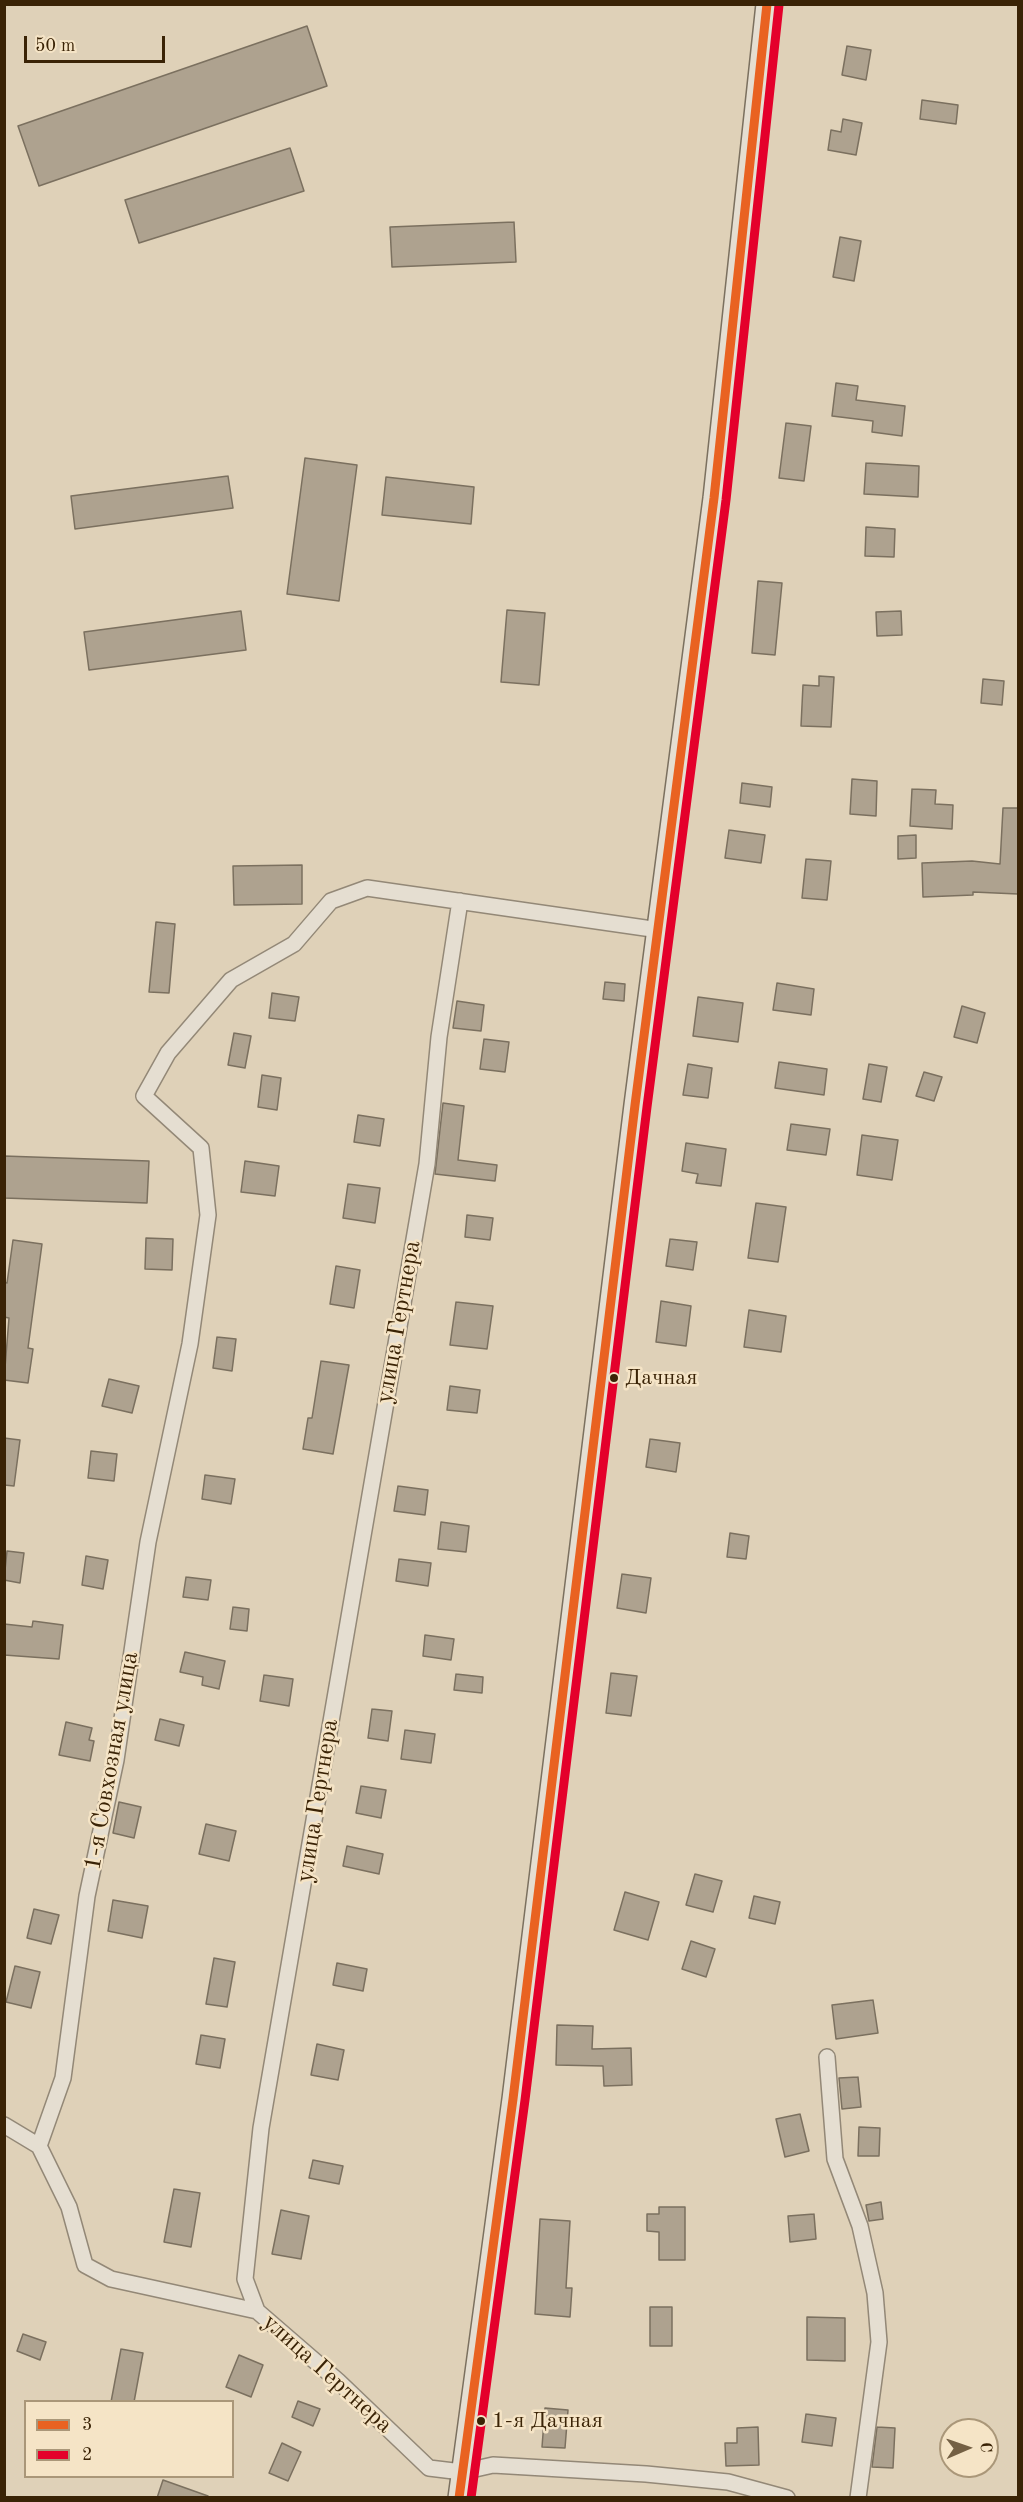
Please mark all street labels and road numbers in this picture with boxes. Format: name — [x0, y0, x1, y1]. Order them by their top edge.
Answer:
street label: улица Гертнера — [370, 1238, 428, 1406]
street label: 1-я Совхозная улица — [79, 1650, 145, 1872]
street label: улица Гертнера — [291, 1717, 345, 1885]
street label: улица Гертнера — [256, 2308, 398, 2440]

